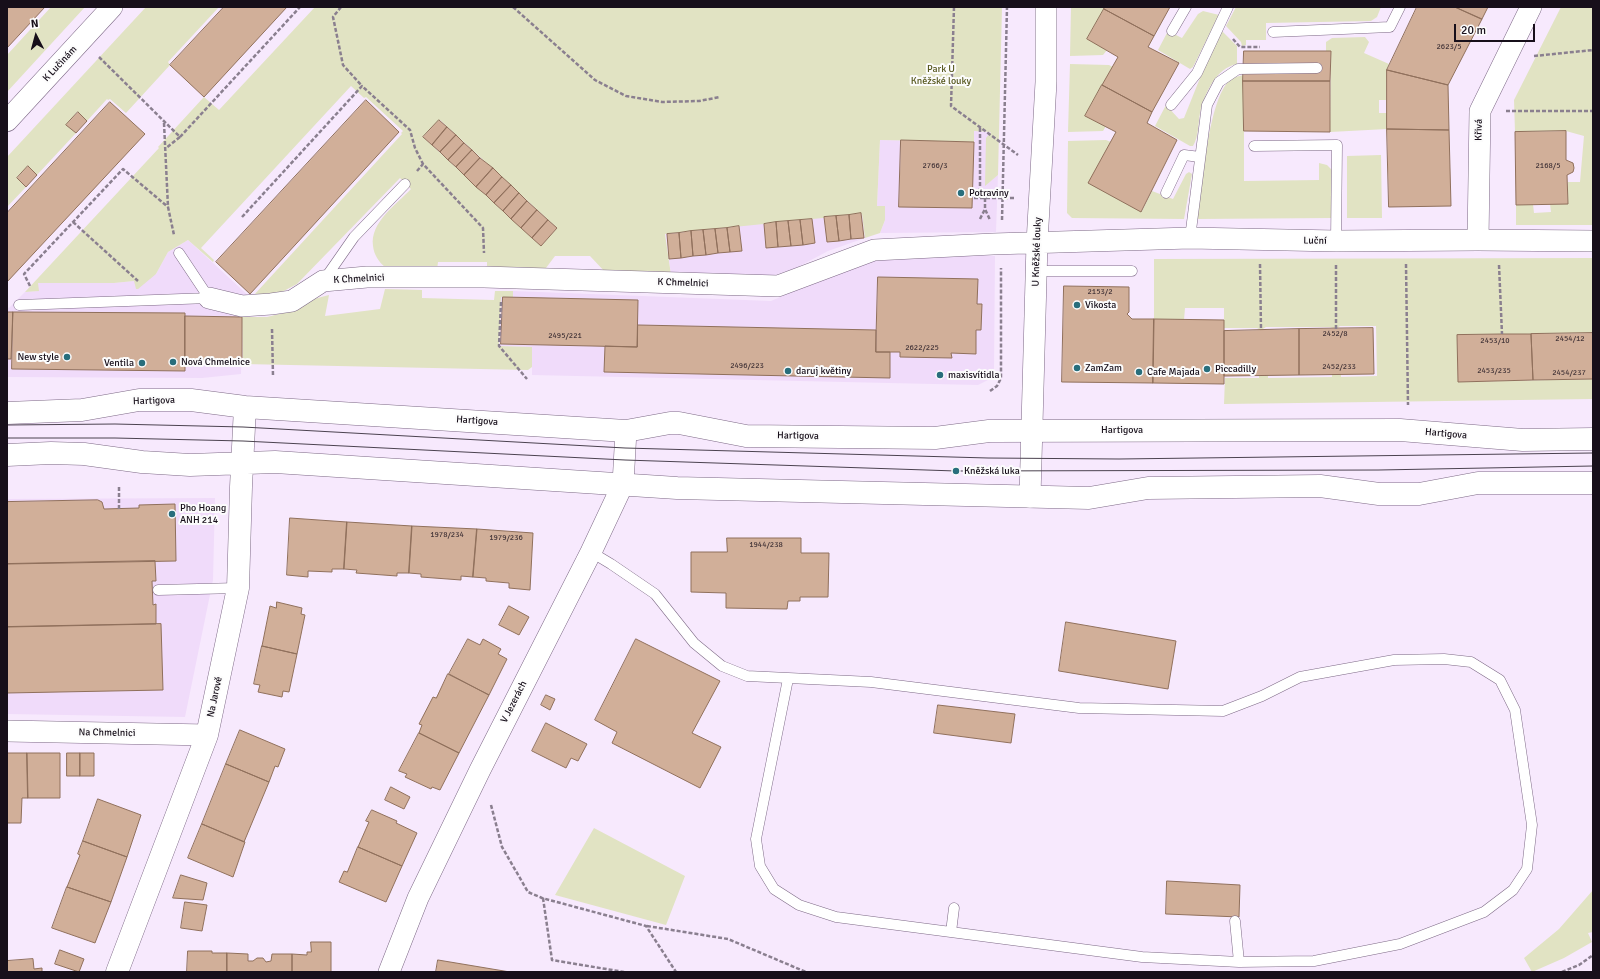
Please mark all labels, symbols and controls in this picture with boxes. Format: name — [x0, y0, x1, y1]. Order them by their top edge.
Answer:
north arrow — [16, 16, 56, 56]
scale bar — [1456, 16, 1537, 42]
text: N — [30, 17, 39, 30]
text: 20 m — [1461, 23, 1486, 38]
house number: 2623/5 — [1437, 42, 1461, 52]
street label: K Lučinám — [40, 44, 80, 84]
park label: Park U Kněžské louky — [911, 63, 971, 86]
street label: Křivá — [1473, 119, 1485, 141]
house number: 2766/3 — [923, 161, 947, 171]
house number: 2168/5 — [1536, 161, 1560, 171]
place label: Potraviny — [969, 187, 1009, 199]
marker: Potraviny — [956, 188, 966, 198]
street label: U Kněžské louky — [1030, 217, 1044, 287]
street label: Luční — [1303, 235, 1327, 247]
street label: K Chmelnici — [333, 272, 385, 286]
street label: K Chmelnici — [657, 276, 709, 290]
house number: 2153/2 — [1088, 287, 1112, 297]
place label: Vikosta — [1085, 299, 1116, 311]
marker: Vikosta — [1072, 300, 1082, 310]
house number: 2452/8 — [1323, 329, 1347, 339]
house number: 2495/221 — [548, 331, 582, 341]
house number: 2454/12 — [1555, 334, 1585, 344]
house number: 2453/10 — [1480, 336, 1510, 346]
house number: 2622/225 — [905, 343, 939, 353]
place label: New style — [17, 351, 59, 363]
marker: New style — [62, 352, 72, 362]
place label: Nová Chmelnice — [181, 356, 250, 368]
place label: Ventila — [104, 357, 134, 369]
marker: Nová Chmelnice — [168, 357, 178, 367]
marker: Ventila — [137, 358, 147, 368]
house number: 2496/223 — [730, 361, 764, 371]
place label: ZamZam — [1085, 362, 1122, 374]
house number: 2452/233 — [1322, 362, 1356, 372]
marker: ZamZam — [1072, 363, 1082, 373]
place label: Piccadilly — [1215, 363, 1256, 375]
marker: Piccadilly — [1202, 364, 1212, 374]
place label: daruj květiny — [796, 365, 851, 377]
marker: daruj květiny — [783, 366, 793, 376]
place label: Cafe Majada — [1147, 366, 1200, 378]
house number: 2453/235 — [1477, 366, 1511, 376]
marker: Cafe Majada — [1134, 367, 1144, 377]
house number: 2454/237 — [1552, 368, 1586, 378]
place label: maxisvítidla — [948, 369, 1000, 381]
marker: maxisvítidla — [935, 370, 945, 380]
street label: Hartigova — [133, 394, 175, 408]
street label: Hartigova — [456, 414, 498, 428]
street label: Hartigova — [1101, 424, 1143, 436]
street label: Hartigova — [1425, 426, 1467, 442]
street label: Hartigova — [777, 430, 819, 442]
place label: Kněžská luka — [964, 465, 1020, 477]
marker: Kněžská luka — [951, 466, 961, 476]
place label: Pho Hoang ANH 214 — [180, 502, 226, 526]
marker: Pho Hoang ANH 214 — [167, 509, 177, 519]
house number: 1978/234 — [430, 530, 464, 540]
house number: 1979/236 — [489, 533, 523, 543]
house number: 1944/238 — [749, 540, 783, 550]
street label: Na Jarově — [205, 676, 225, 718]
street label: V Jezerách — [498, 679, 530, 725]
street label: Na Chmelnici — [78, 727, 136, 739]

